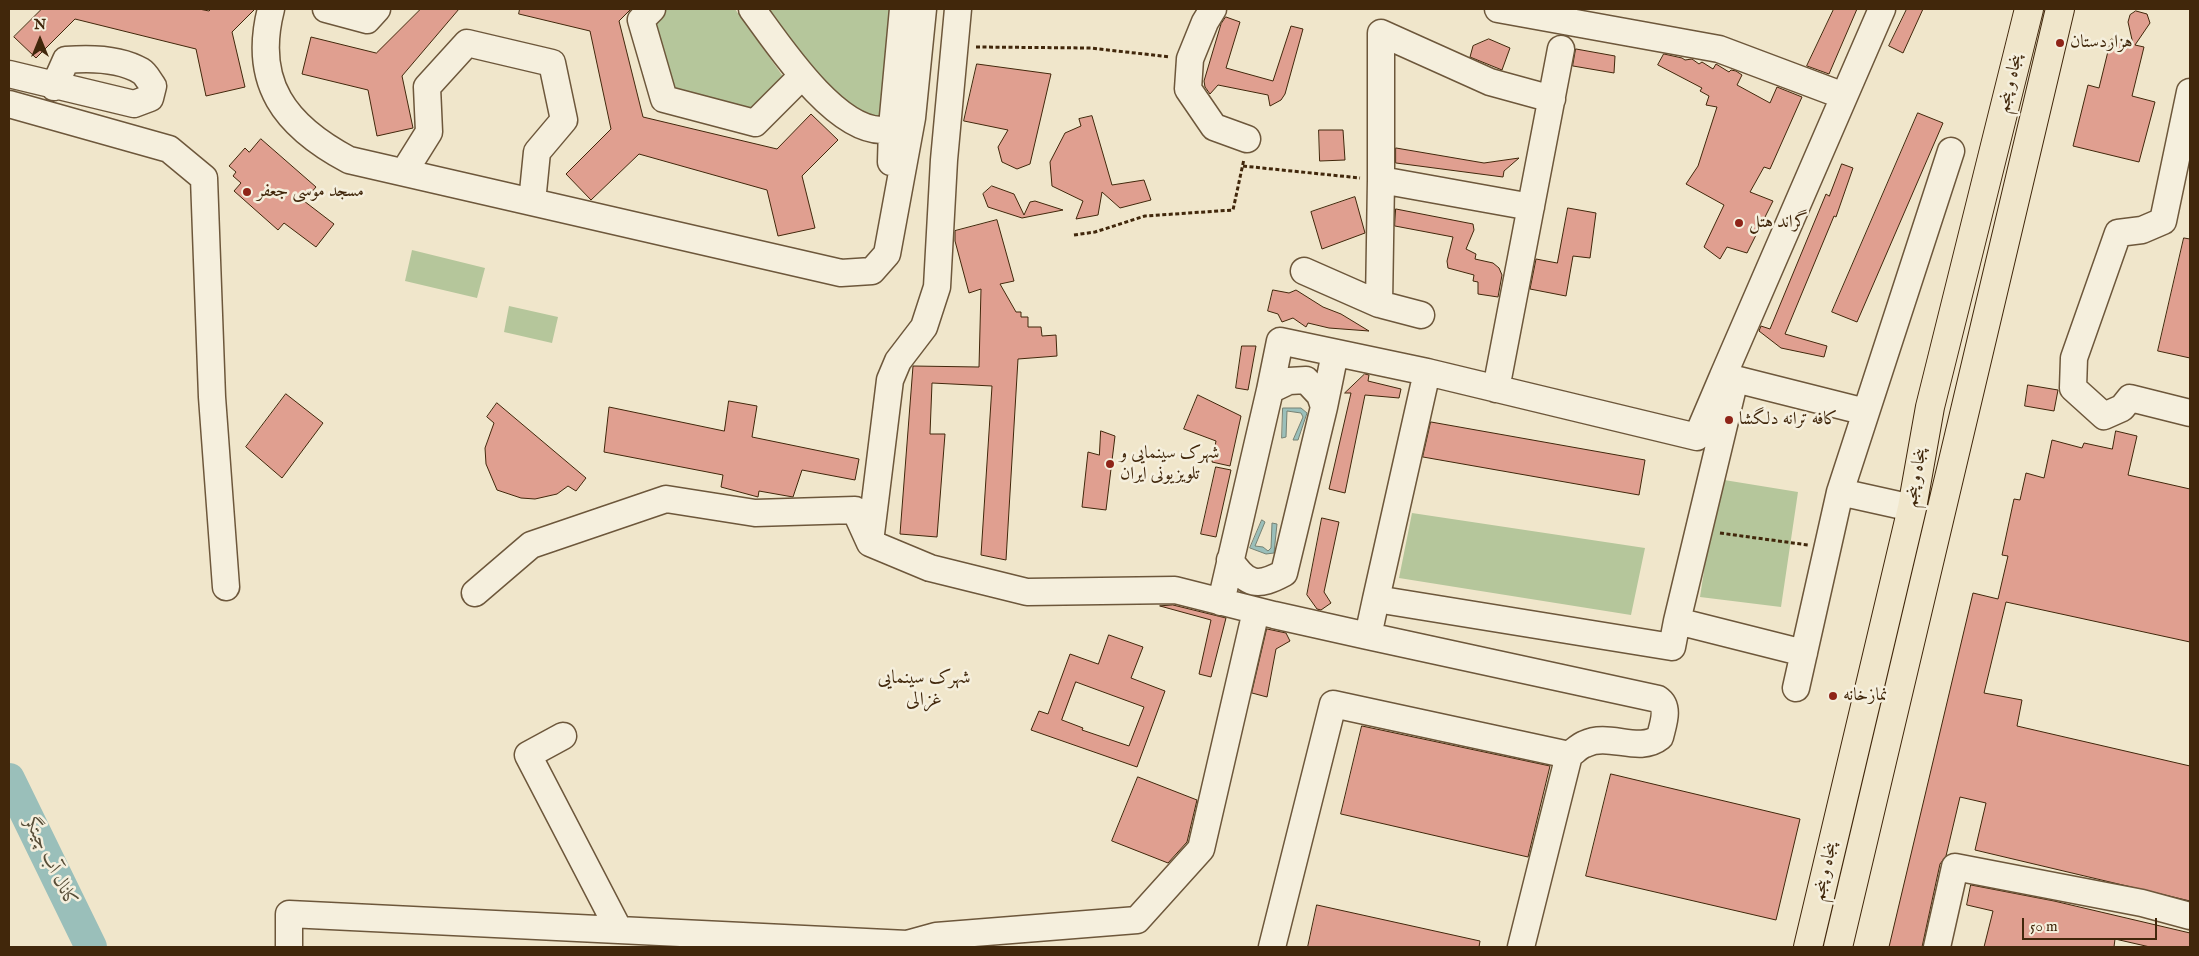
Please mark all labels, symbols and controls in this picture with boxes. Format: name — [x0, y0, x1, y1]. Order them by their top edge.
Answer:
north arrow — [15, 15, 65, 65]
text: N — [34, 16, 46, 34]
place label: هزاردستان — [2070, 32, 2133, 54]
marker: هزاردستان — [2054, 37, 2066, 49]
street label: پنجاه و پنجم — [1993, 52, 2029, 116]
place label: مسجد موسی جعفر — [257, 181, 364, 203]
marker: مسجد موسی جعفر — [241, 186, 253, 198]
place label: گراند هتل — [1749, 212, 1808, 234]
marker: گراند هتل — [1733, 217, 1745, 229]
place label: کافه ترانه دلگشا — [1739, 409, 1838, 431]
marker: کافه ترانه دلگشا — [1723, 414, 1735, 426]
place label: شهرک سینمایی و تلویزیونی ایران — [1120, 443, 1219, 486]
street label: پنجاه و پنجم — [1901, 447, 1933, 509]
marker: شهرک سینمایی و تلویزیونی ایران — [1104, 458, 1116, 470]
district label: شهرک سینمایی غزالی — [877, 668, 971, 712]
place label: نمازخانه — [1843, 685, 1887, 707]
marker: نمازخانه — [1827, 690, 1839, 702]
water label: کانال آب چیتگر — [18, 814, 82, 912]
street label: پنجاه و پنجم — [1809, 841, 1843, 903]
scale bar — [2024, 908, 2159, 940]
text: 50 m — [2030, 917, 2058, 936]

